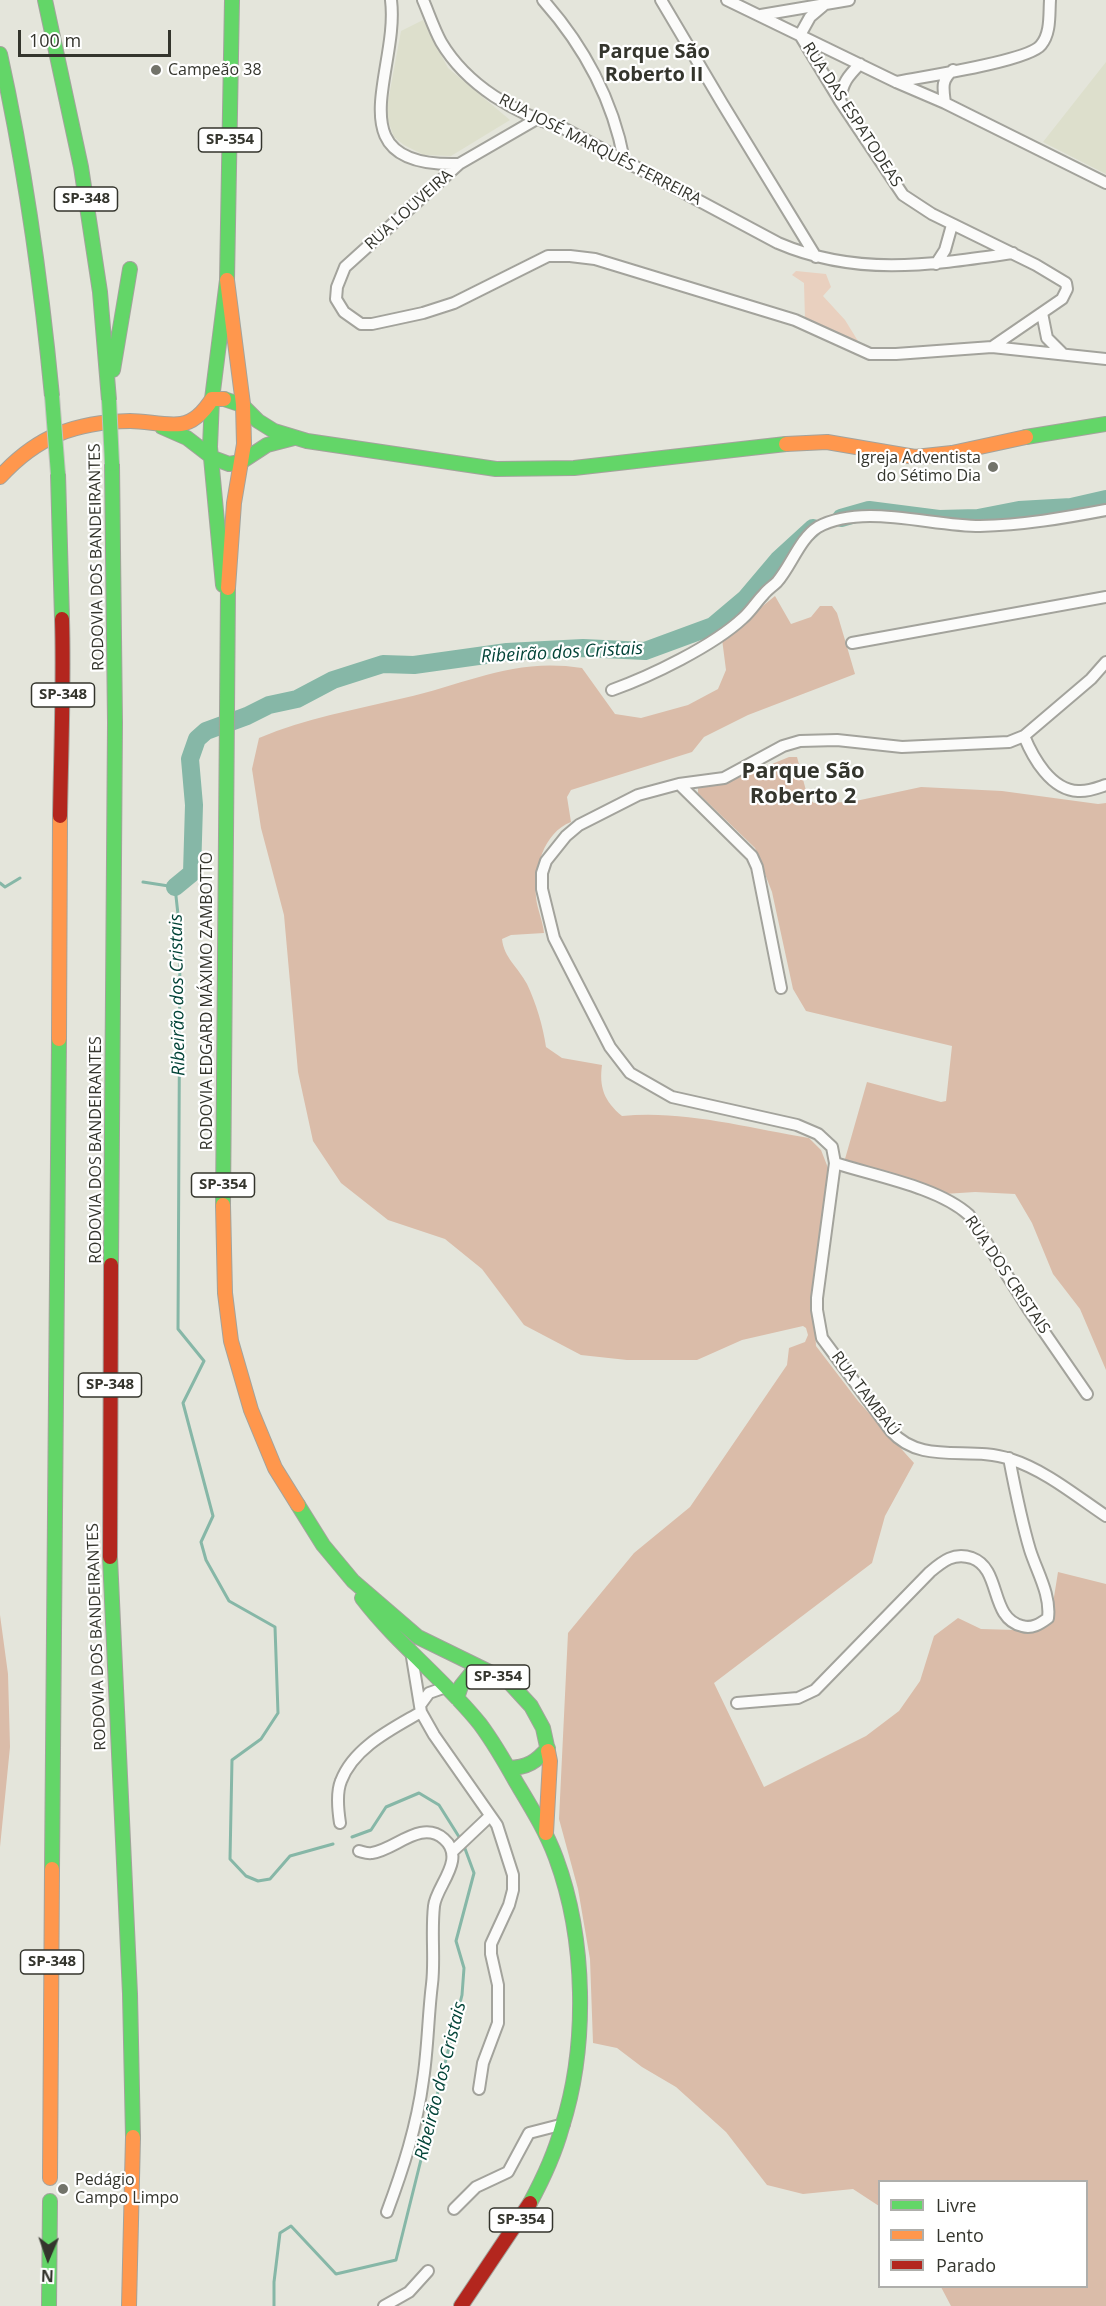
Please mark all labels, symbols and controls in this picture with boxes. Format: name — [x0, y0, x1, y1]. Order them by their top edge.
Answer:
scale bar — [21, 18, 174, 56]
text: 100 m — [29, 28, 81, 52]
street label: RUA DAS ESPATODEAS — [798, 39, 906, 191]
district label: Parque São Roberto II — [598, 40, 710, 87]
place label: Campeão 38 — [168, 60, 262, 80]
marker: Campeão 38 — [149, 63, 163, 77]
street label: RUA JOSÉ MARQUÊS FERREIRA — [495, 90, 705, 210]
road number: SP-354 — [198, 128, 262, 152]
street label: RUA LOUVEIRA — [361, 166, 457, 254]
road number: SP-348 — [54, 187, 118, 211]
street label: RODOVIA DOS BANDEIRANTES — [85, 443, 109, 671]
place label: Igreja Adventista do Sétimo Dia — [857, 448, 981, 486]
marker: Igreja Adventista do Sétimo Dia — [986, 460, 1000, 474]
water label: Ribeirão dos Cristais — [480, 638, 644, 668]
road number: SP-348 — [32, 683, 94, 707]
district label: Parque São Roberto 2 — [741, 759, 865, 810]
street label: RODOVIA EDGARD MÁXIMO ZAMBOTTO — [197, 852, 217, 1150]
water label: Ribeirão dos Cristais — [166, 914, 190, 1076]
street label: RODOVIA DOS BANDEIRANTES — [86, 1036, 106, 1264]
road number: SP-354 — [192, 1173, 254, 1197]
street label: RUA DOS CRISTAIS — [960, 1212, 1054, 1338]
street label: RUA TAMBAÚ — [827, 1348, 903, 1440]
road number: SP-348 — [78, 1373, 142, 1397]
street label: RODOVIA DOS BANDEIRANTES — [83, 1523, 111, 1751]
road number: SP-354 — [466, 1665, 530, 1689]
road number: SP-348 — [20, 1950, 84, 1974]
water label: Ribeirão dos Cristais — [411, 2000, 471, 2162]
place label: Pedágio Campo Limpo — [75, 2170, 179, 2208]
legend — [878, 2180, 1088, 2288]
marker: Pedágio Campo Limpo — [56, 2182, 70, 2196]
text: Livre — [936, 2193, 976, 2217]
road number: SP-354 — [490, 2208, 552, 2232]
text: Lento — [936, 2223, 984, 2247]
north arrow — [18, 2228, 78, 2288]
text: Parado — [936, 2253, 996, 2277]
text: N — [40, 2265, 54, 2287]

